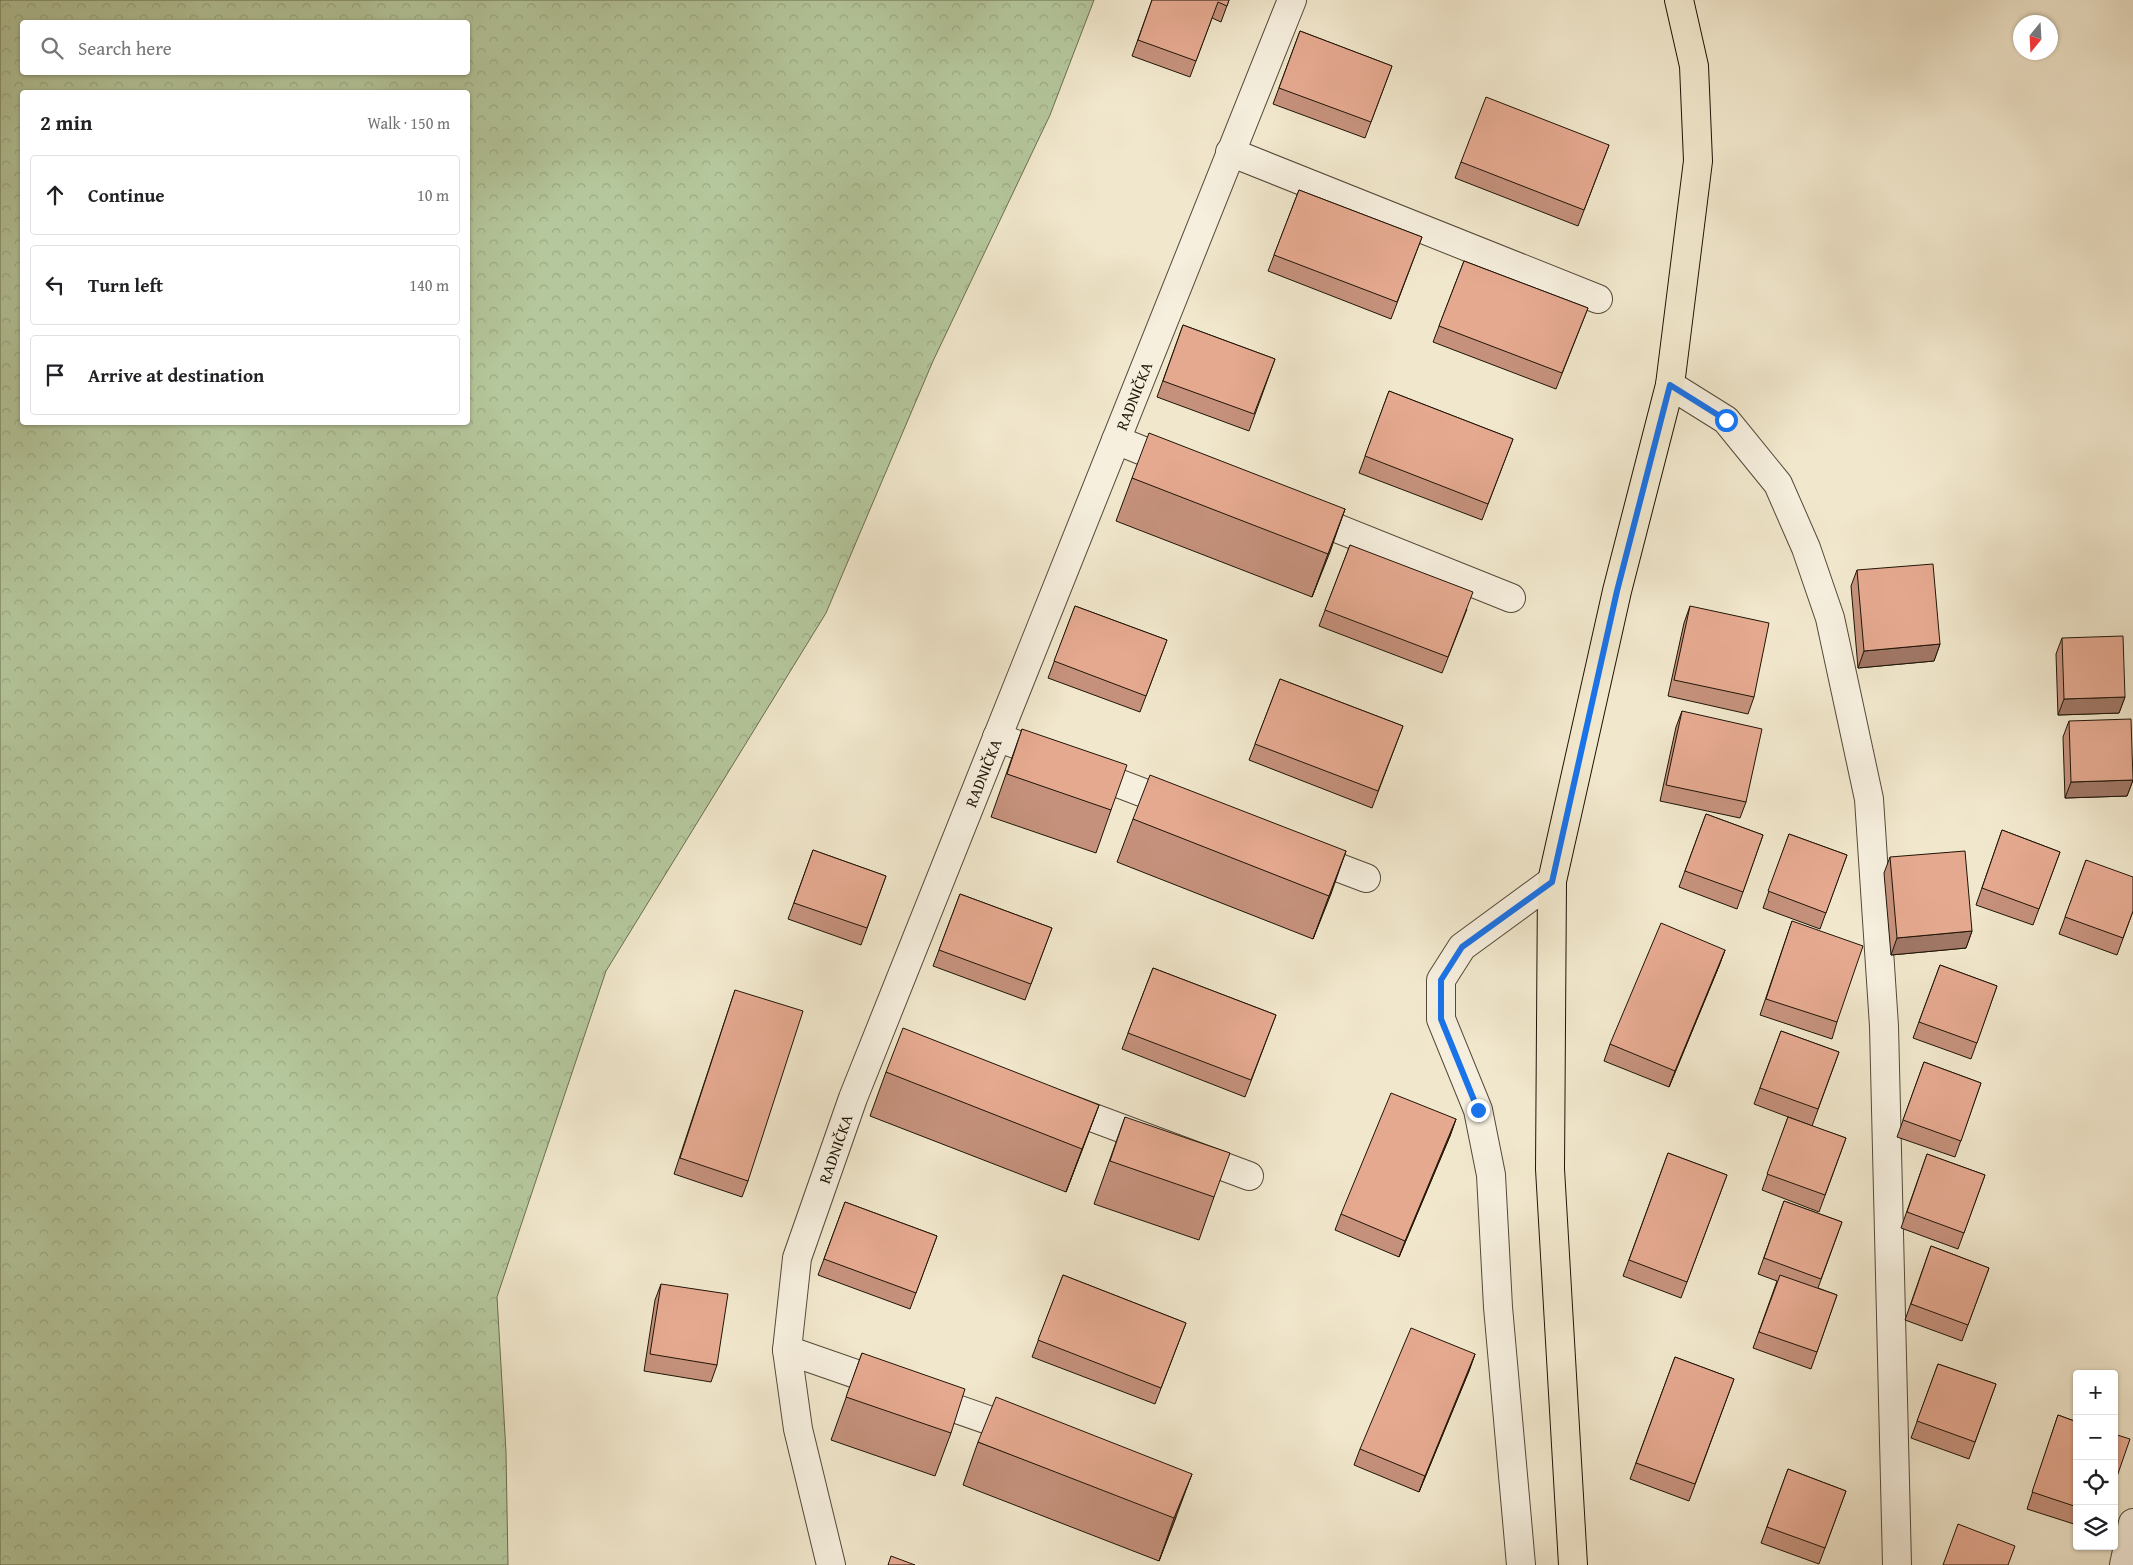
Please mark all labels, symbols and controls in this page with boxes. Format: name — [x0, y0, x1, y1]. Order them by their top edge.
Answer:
north arrow — [2013, 15, 2058, 60]
search box — [20, 20, 470, 75]
icon: search — [38, 34, 66, 62]
text: Search here — [78, 34, 172, 62]
text: 2 min — [40, 107, 92, 138]
text: Walk · 150 m — [367, 111, 450, 135]
icon: ahead — [41, 181, 69, 209]
text: Continue — [88, 181, 165, 209]
text: 10 m — [417, 183, 449, 207]
icon: left — [41, 271, 69, 299]
text: Turn left — [88, 271, 163, 299]
text: 140 m — [409, 273, 449, 297]
street label: RADNIČKA — [1109, 358, 1158, 434]
icon: arrive — [41, 361, 69, 389]
text: Arrive at destination — [88, 361, 264, 389]
route start — [1715, 409, 1738, 432]
street label: RADNIČKA — [959, 735, 1008, 811]
route end — [1467, 1099, 1490, 1122]
street label: RADNIČKA — [812, 1111, 859, 1187]
map controls — [2073, 1370, 2118, 1550]
button: + — [2073, 1370, 2118, 1415]
button: − — [2073, 1415, 2118, 1460]
button: locate — [2073, 1460, 2118, 1505]
button: layers — [2073, 1505, 2118, 1550]

